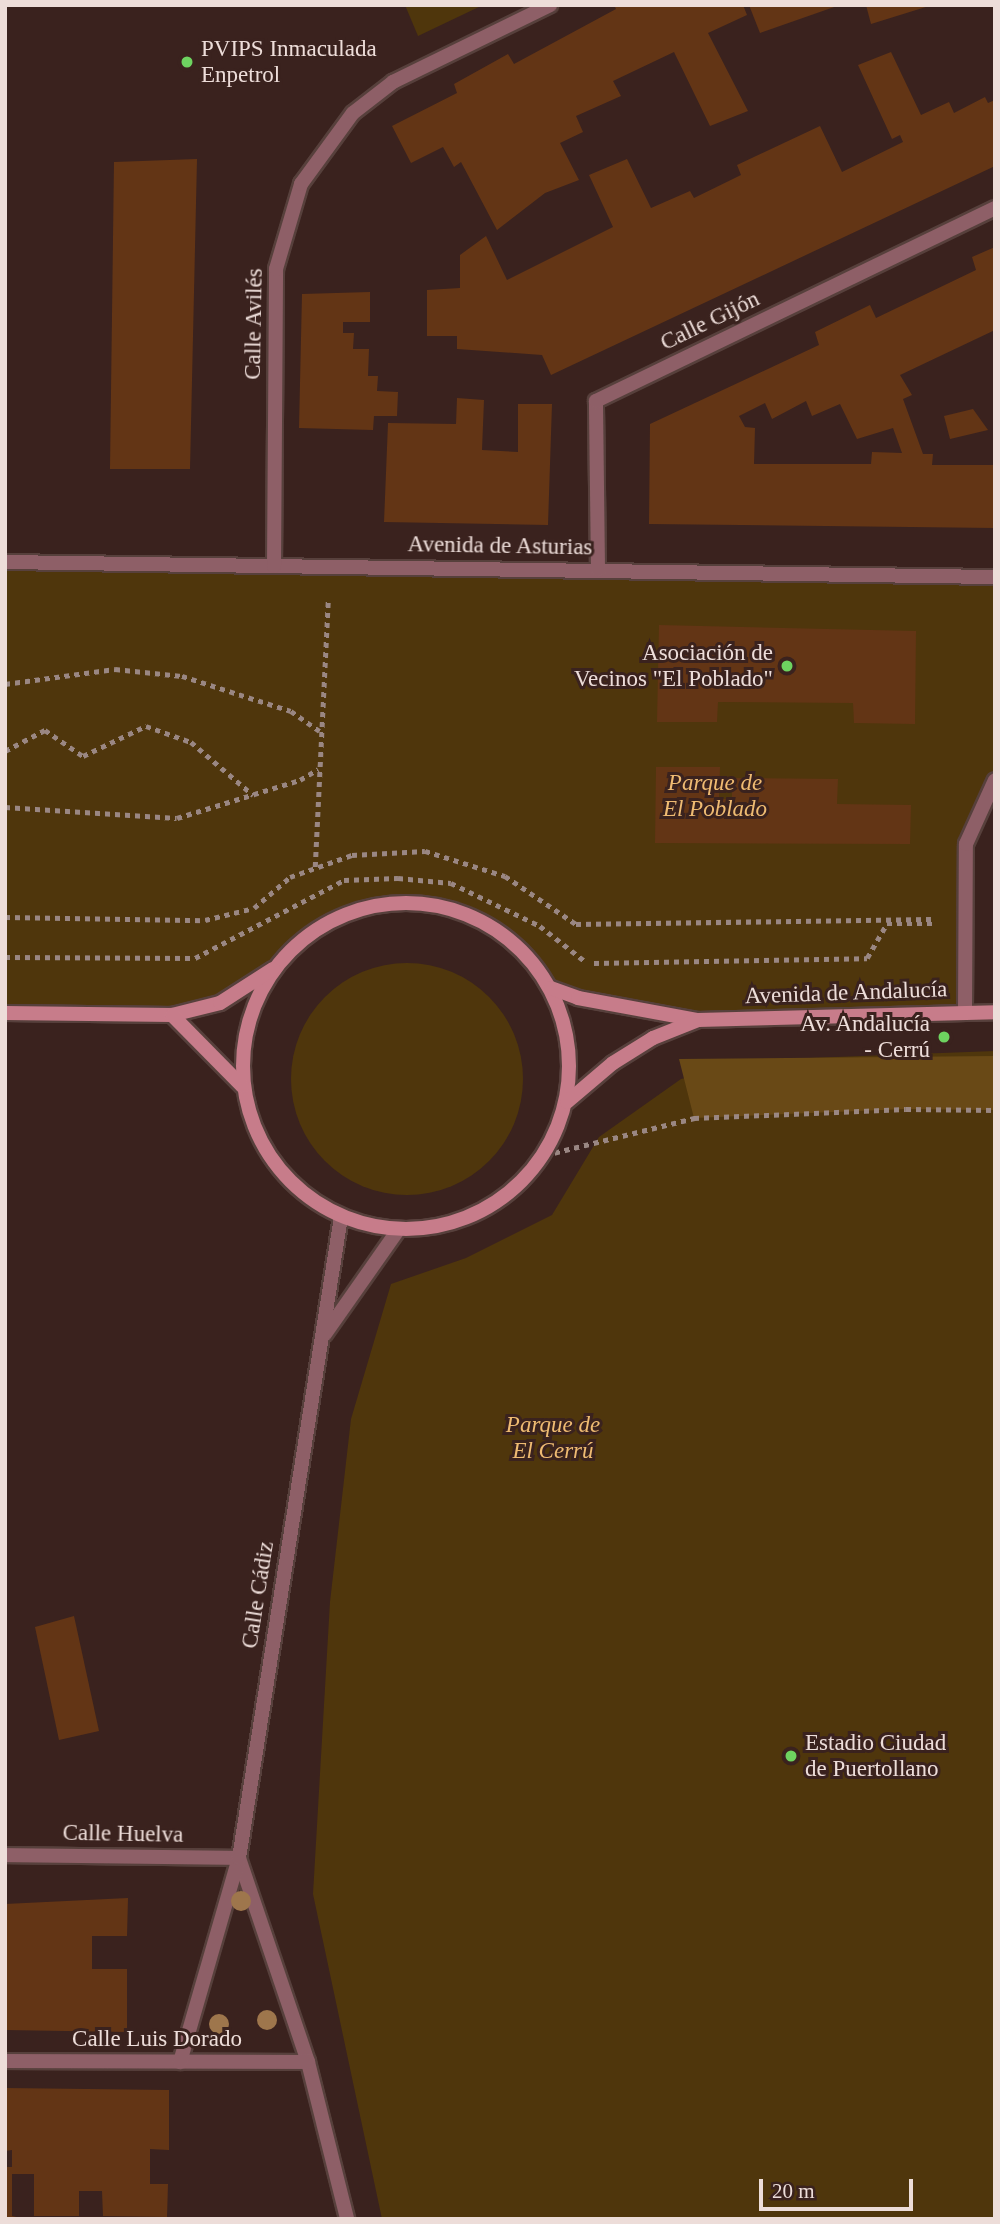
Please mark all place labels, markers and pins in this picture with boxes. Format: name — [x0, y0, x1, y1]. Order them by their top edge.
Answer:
place label: PVIPS Inmaculada Enpetrol — [201, 35, 377, 89]
marker: PVIPS Inmaculada Enpetrol — [179, 54, 195, 70]
place label: Asociación de Vecinos "El Poblado" — [574, 639, 773, 693]
marker: Asociación de Vecinos "El Poblado" — [779, 658, 795, 674]
place label: Av. Andalucía - Cerrú — [799, 1010, 930, 1064]
marker: Av. Andalucía - Cerrú — [936, 1029, 952, 1045]
place label: Estadio Ciudad de Puertollano — [805, 1729, 946, 1783]
marker: Estadio Ciudad de Puertollano — [783, 1748, 799, 1764]

